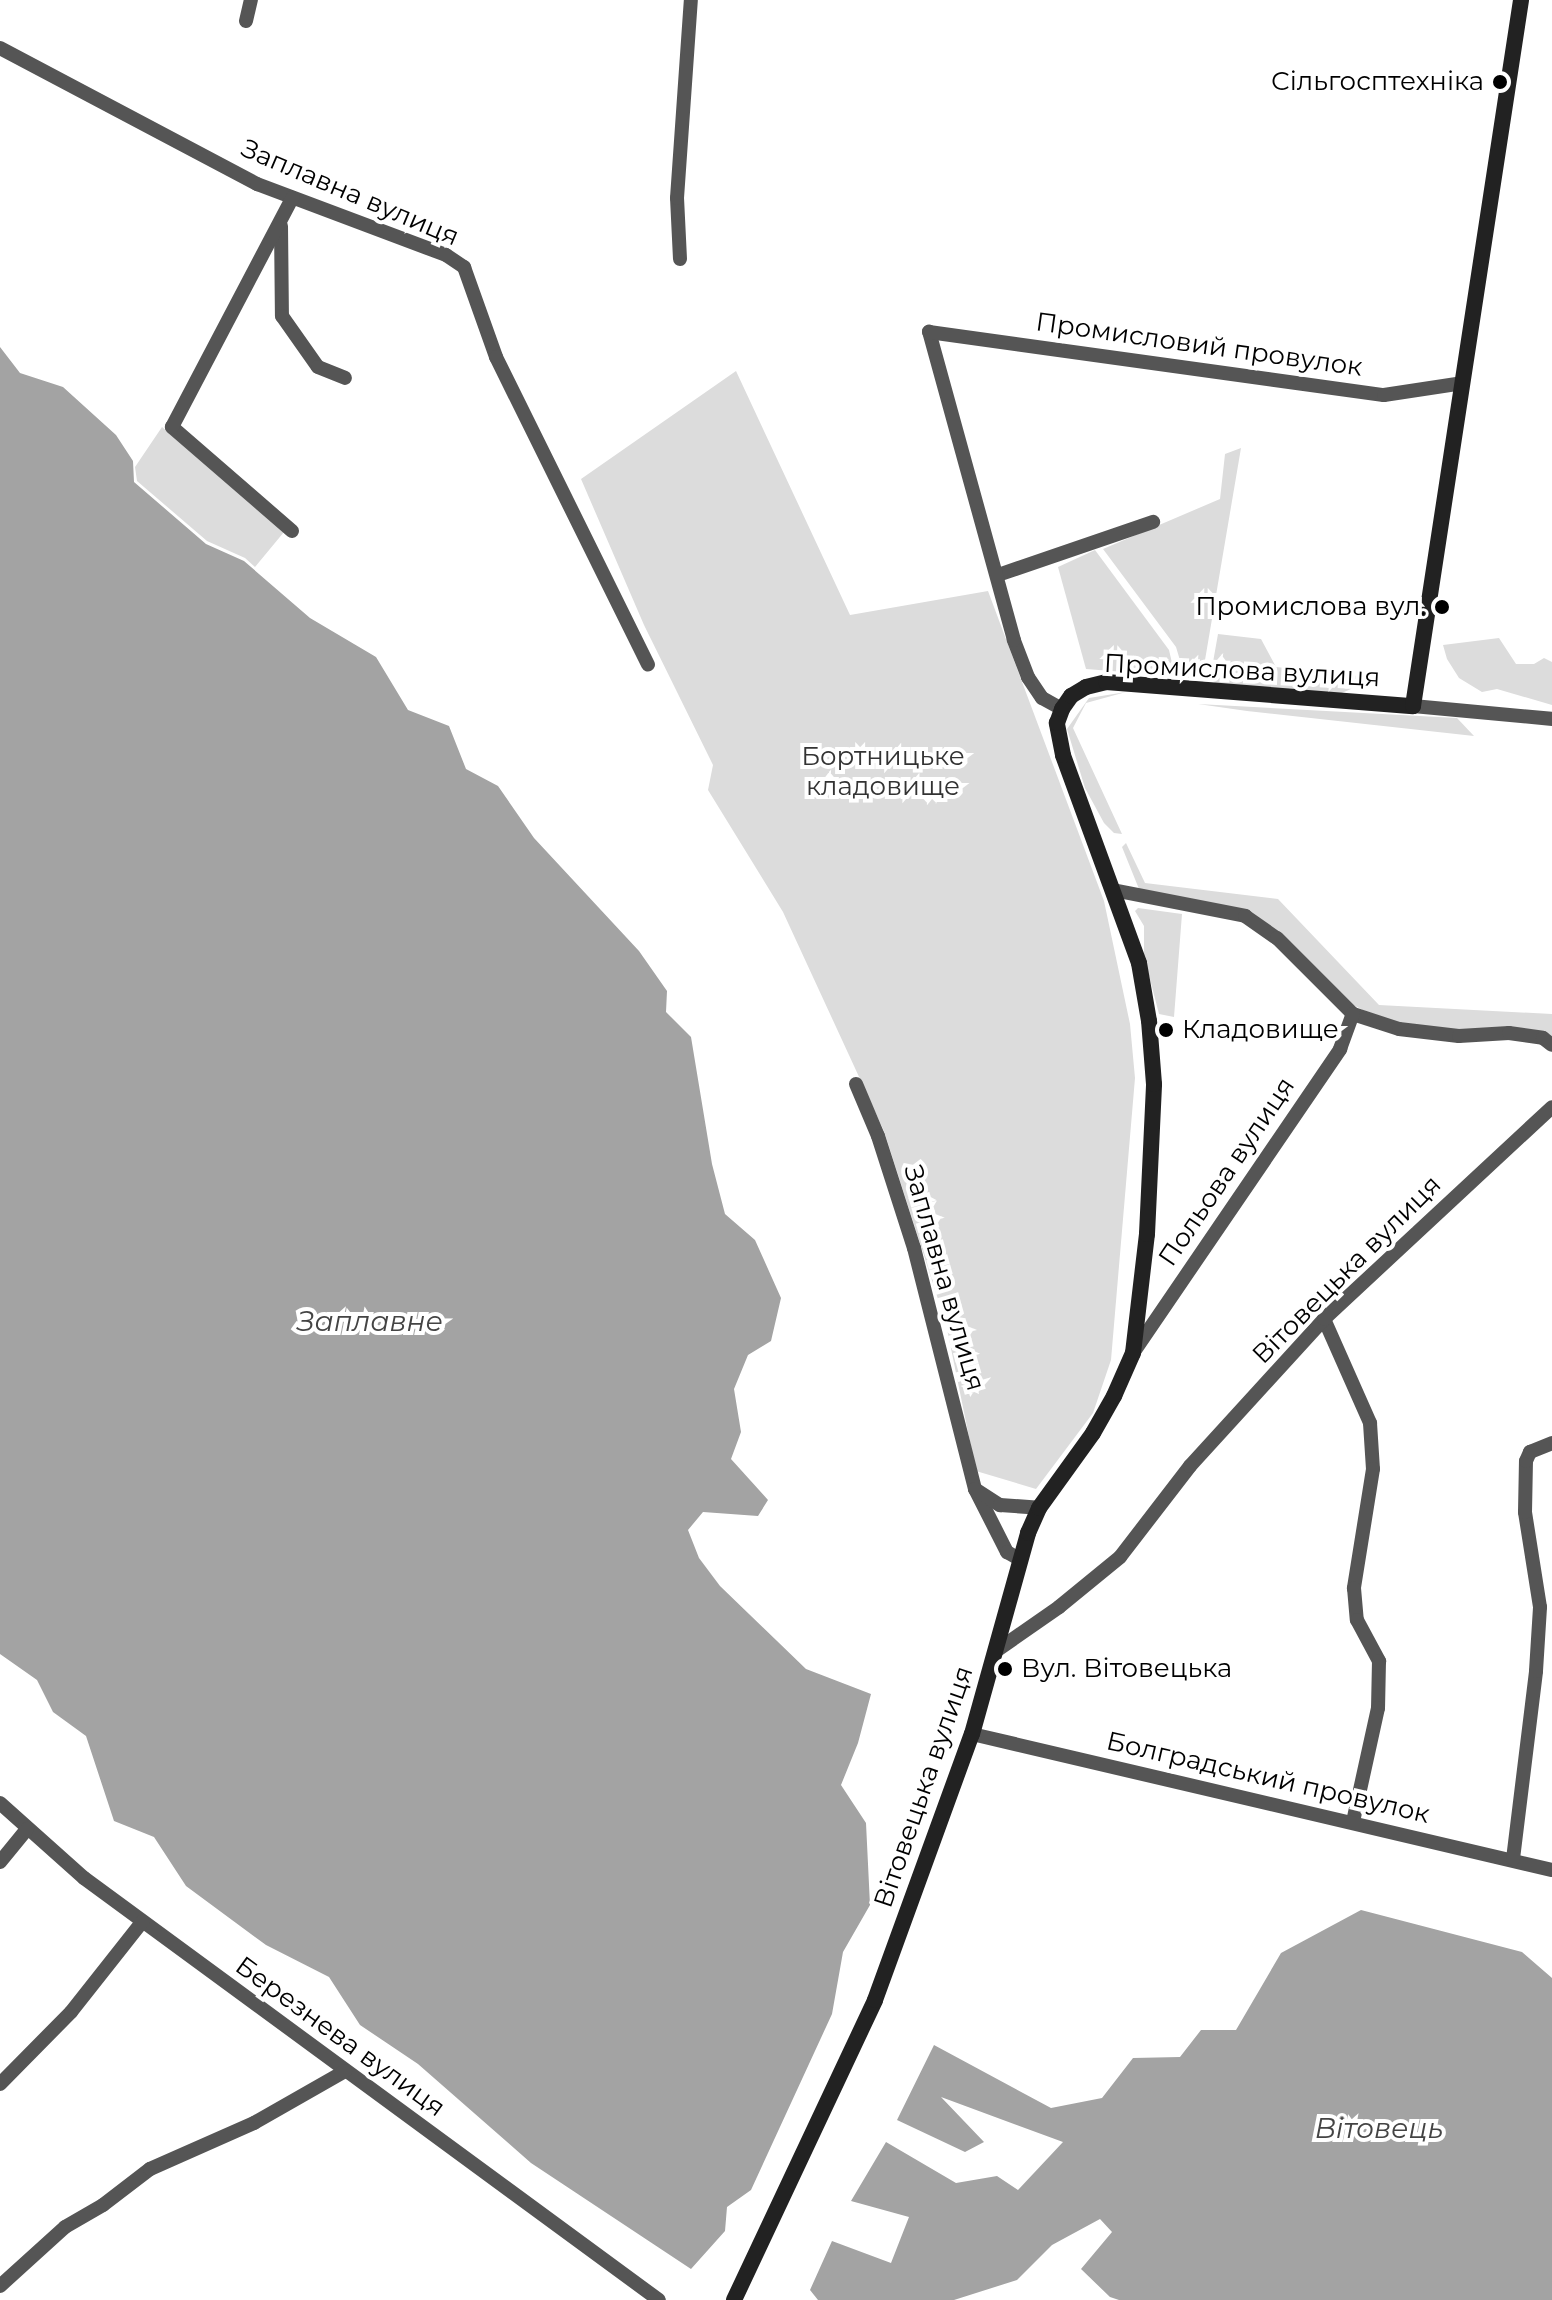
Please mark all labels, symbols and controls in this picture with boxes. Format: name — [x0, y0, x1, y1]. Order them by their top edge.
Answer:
place label: Сільгосптехніка — [1271, 66, 1484, 98]
marker: Сільгосптехніка — [1491, 73, 1509, 91]
street label: Заплавна вулиця — [237, 133, 463, 253]
street label: Промисловий провулок — [1034, 307, 1364, 383]
place label: Промислова вул. — [1195, 591, 1426, 623]
marker: Промислова вул. — [1433, 598, 1451, 616]
street label: Промислова вулиця — [1103, 648, 1381, 694]
park label: Бортницьке кладовище — [801, 741, 965, 802]
place label: Кладовище — [1182, 1014, 1339, 1046]
marker: Кладовище — [1157, 1021, 1175, 1039]
street label: Польова вулиця — [1152, 1072, 1302, 1272]
street label: Заплавна вулиця — [897, 1162, 991, 1394]
street label: Вітовецька вулиця — [1246, 1169, 1448, 1371]
water label: Заплавне — [297, 1304, 443, 1338]
place label: Вул. Вітовецька — [1021, 1653, 1232, 1685]
marker: Вул. Вітовецька — [996, 1660, 1014, 1678]
street label: Вітовецька вулиця — [868, 1662, 980, 1912]
street label: Болградський провулок — [1103, 1726, 1433, 1830]
street label: Березнева вулиця — [229, 1950, 451, 2124]
water label: Вітовець — [1315, 2111, 1443, 2145]

